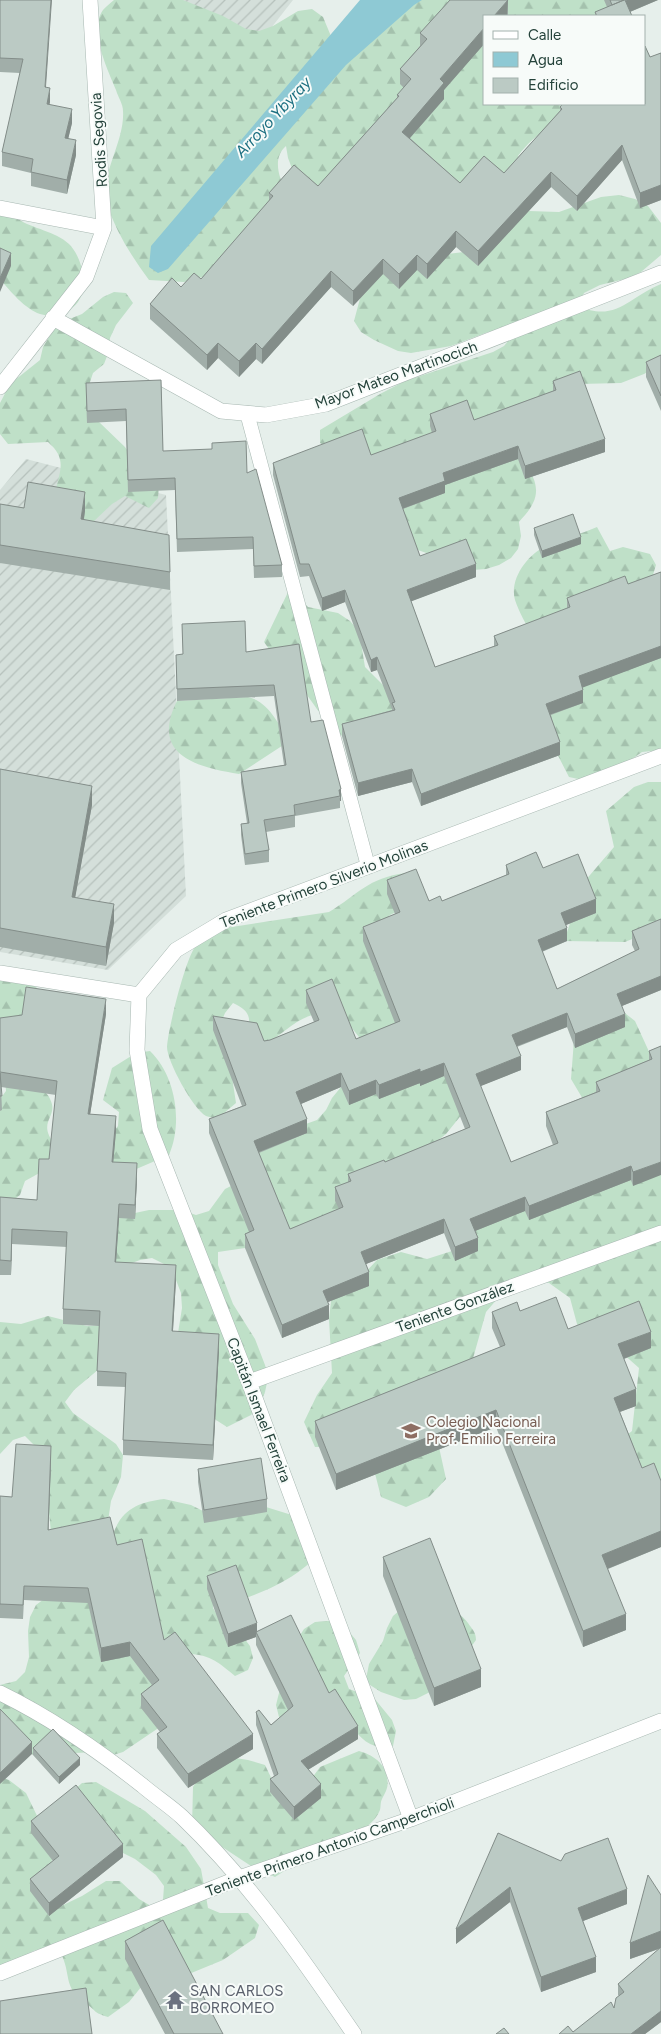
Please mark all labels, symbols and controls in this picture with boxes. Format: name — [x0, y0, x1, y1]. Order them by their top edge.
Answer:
legend — [483, 15, 646, 105]
text: Calle — [528, 26, 561, 44]
text: Agua — [528, 51, 563, 69]
water label: Arroyo Ybyray — [230, 72, 315, 162]
text: Edificio — [528, 76, 579, 94]
street label: Rodis Segovia — [87, 92, 111, 188]
street label: Mayor Mateo Martinocich — [312, 337, 480, 413]
street label: Teniente Primero Silverio Molinas — [218, 836, 430, 932]
street label: Teniente González — [394, 1277, 516, 1337]
street label: Capitán Ismael Ferreira — [223, 1335, 295, 1485]
place label: Colegio Nacional Prof. Emilio Ferreira — [426, 1413, 556, 1448]
school or university icon: Colegio Nacional Prof. Emilio Ferreira — [400, 1420, 422, 1442]
street label: Teniente Primero Antonio Camperchioli — [203, 1794, 457, 1900]
place label: SAN CARLOS BORROMEO — [190, 1982, 283, 2017]
temple icon: SAN CARLOS BORROMEO — [164, 1989, 186, 2011]

